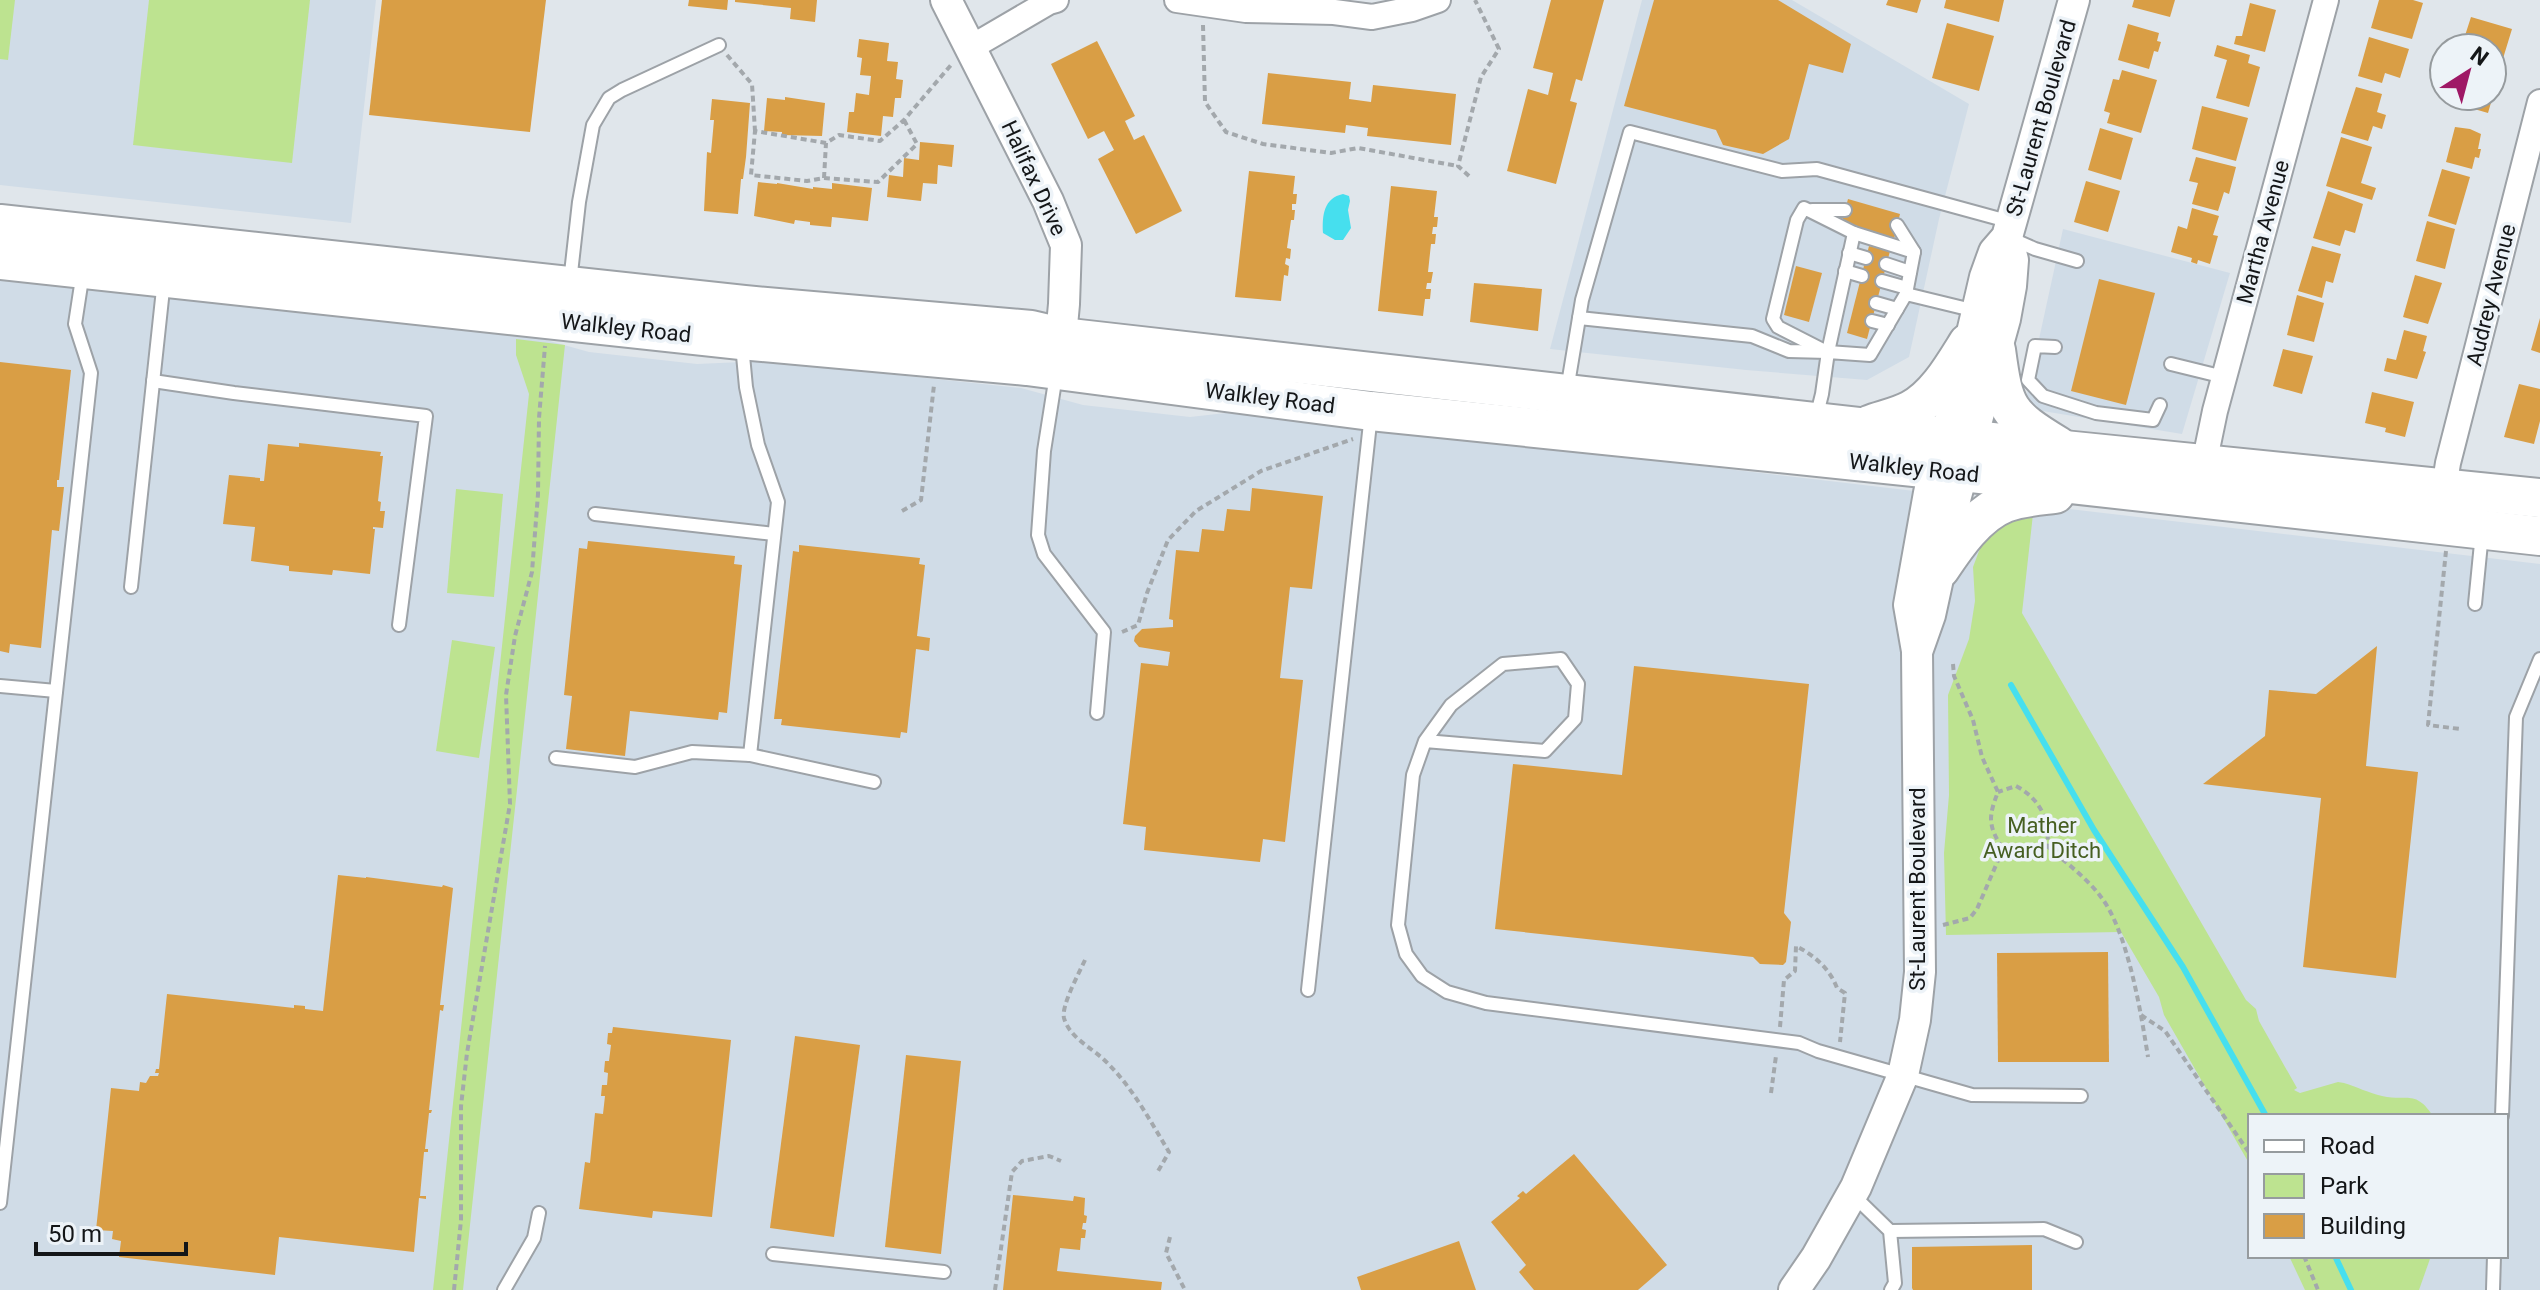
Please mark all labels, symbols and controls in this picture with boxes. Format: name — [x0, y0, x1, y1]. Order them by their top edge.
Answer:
street label: St-Laurent Boulevard — [2001, 17, 2081, 219]
north arrow — [2428, 32, 2508, 112]
text: N — [2466, 42, 2493, 71]
street label: Halifax Drive — [997, 117, 1071, 239]
street label: Martha Avenue — [2232, 157, 2294, 307]
street label: Audrey Avenue — [2461, 221, 2521, 369]
street label: Walkley Road — [560, 309, 692, 347]
street label: Walkley Road — [1204, 378, 1336, 418]
street label: Walkley Road — [1848, 449, 1980, 487]
street label: St-Laurent Boulevard — [1905, 787, 1930, 991]
park label: Mather Award Ditch — [1983, 813, 2101, 863]
legend — [2248, 1114, 2508, 1258]
text: Road — [2320, 1132, 2375, 1160]
text: Park — [2320, 1172, 2369, 1200]
scale bar — [36, 1206, 186, 1256]
text: Building — [2320, 1212, 2406, 1240]
text: 50 m — [48, 1220, 102, 1248]

